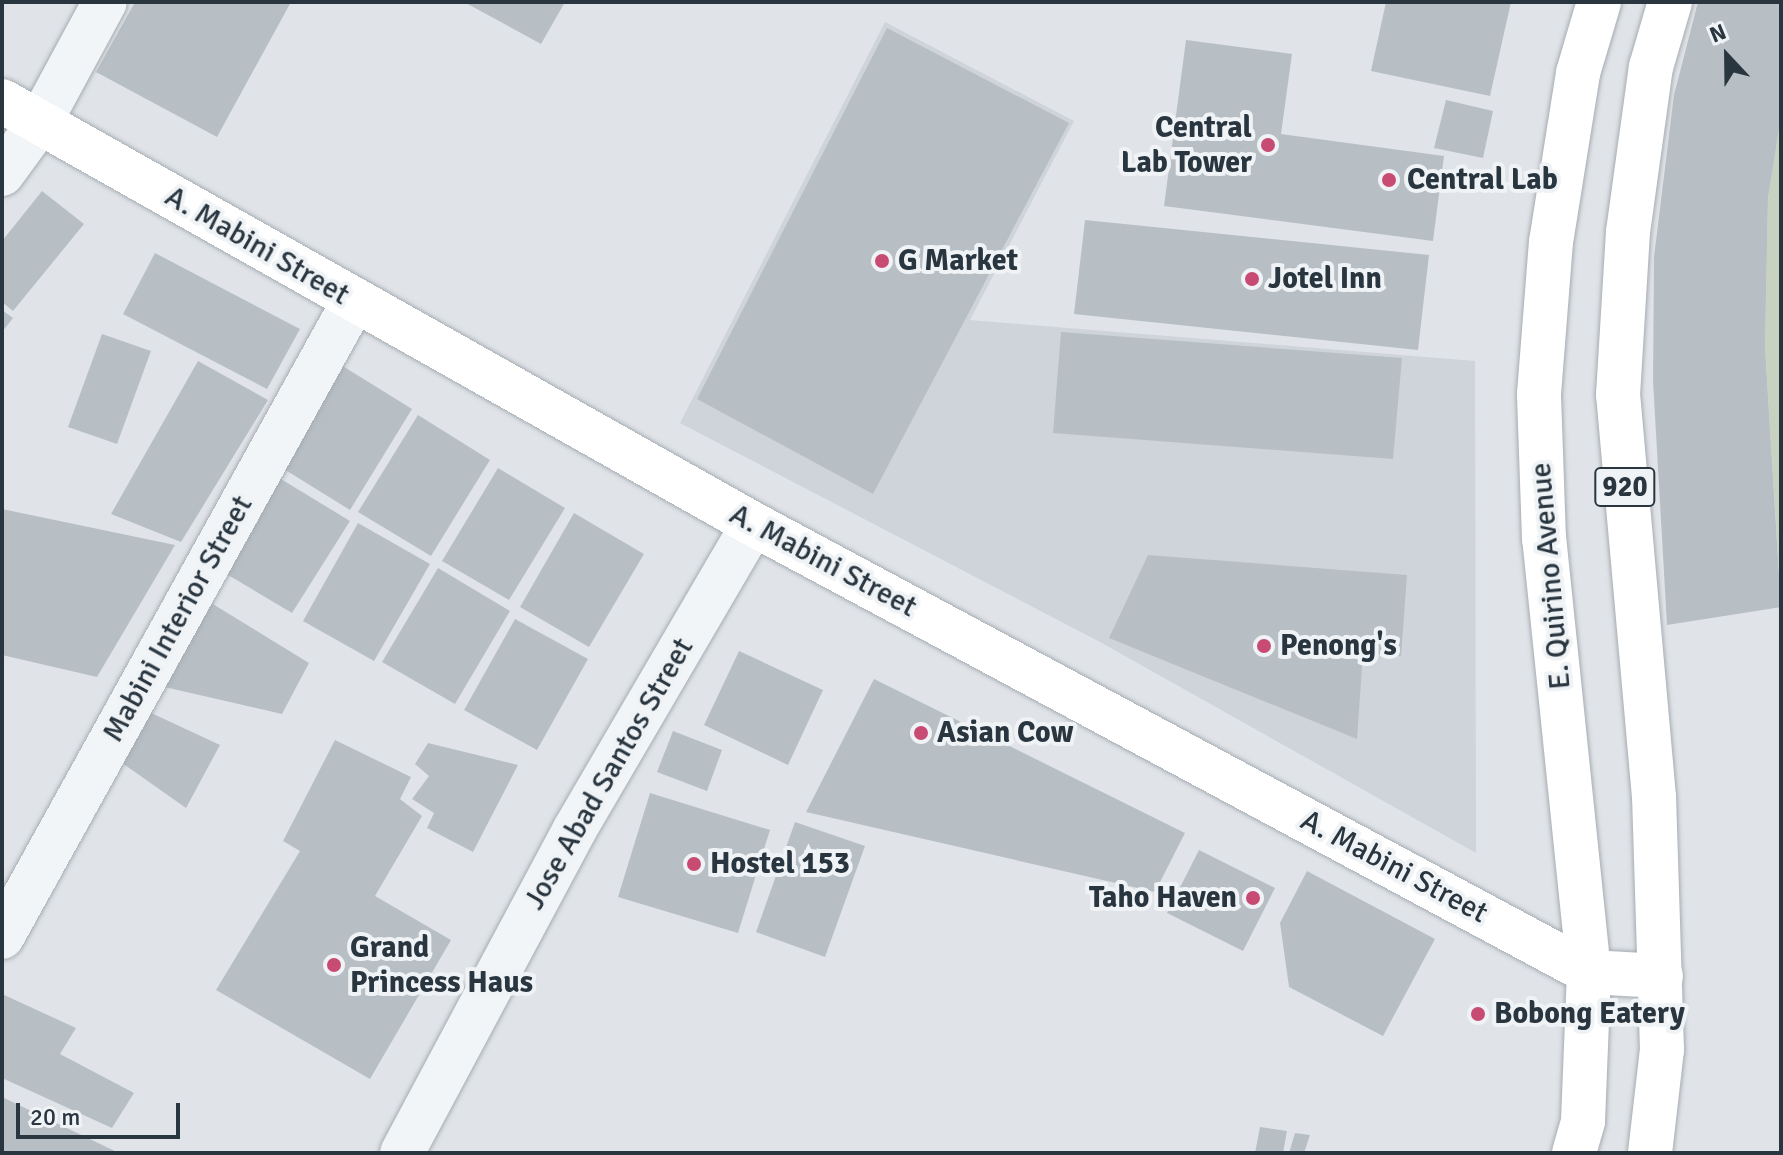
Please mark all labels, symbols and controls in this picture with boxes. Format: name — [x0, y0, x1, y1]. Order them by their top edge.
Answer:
north arrow — [1687, 16, 1767, 96]
text: N — [1706, 18, 1730, 49]
place label: Central Lab Tower — [1121, 110, 1252, 180]
marker: Central Lab Tower — [1259, 136, 1277, 154]
place label: Central Lab — [1407, 162, 1558, 198]
marker: Central Lab — [1378, 169, 1400, 191]
street label: A. Mabini Street — [159, 179, 355, 313]
place label: G Market — [898, 243, 1018, 279]
marker: G Market — [873, 252, 891, 270]
place label: Jotel Inn — [1268, 261, 1382, 297]
marker: Jotel Inn — [1243, 270, 1261, 288]
street label: E. Quirino Avenue — [1523, 461, 1579, 691]
road number: 920 — [1593, 463, 1657, 511]
street label: Mabini Interior Street — [95, 490, 261, 748]
street label: A. Mabini Street — [723, 497, 923, 625]
place label: Penong's — [1280, 628, 1397, 664]
street label: Jose Abad Santos Street — [517, 632, 701, 916]
marker: Penong's — [1255, 637, 1273, 655]
place label: Asian Cow — [937, 715, 1073, 751]
marker: Asian Cow — [912, 724, 930, 742]
street label: A. Mabini Street — [1294, 803, 1494, 931]
place label: Hostel 153 — [710, 846, 850, 882]
marker: Hostel 153 — [685, 855, 703, 873]
place label: Taho Haven — [1089, 880, 1237, 916]
marker: Taho Haven — [1244, 889, 1262, 907]
place label: Grand Princess Haus — [350, 930, 533, 1000]
marker: Grand Princess Haus — [325, 956, 343, 974]
place label: Bobong Eatery — [1494, 996, 1685, 1032]
marker: Bobong Eatery — [1469, 1005, 1487, 1023]
scale bar — [20, 1087, 184, 1137]
text: 20 m — [30, 1102, 80, 1132]

